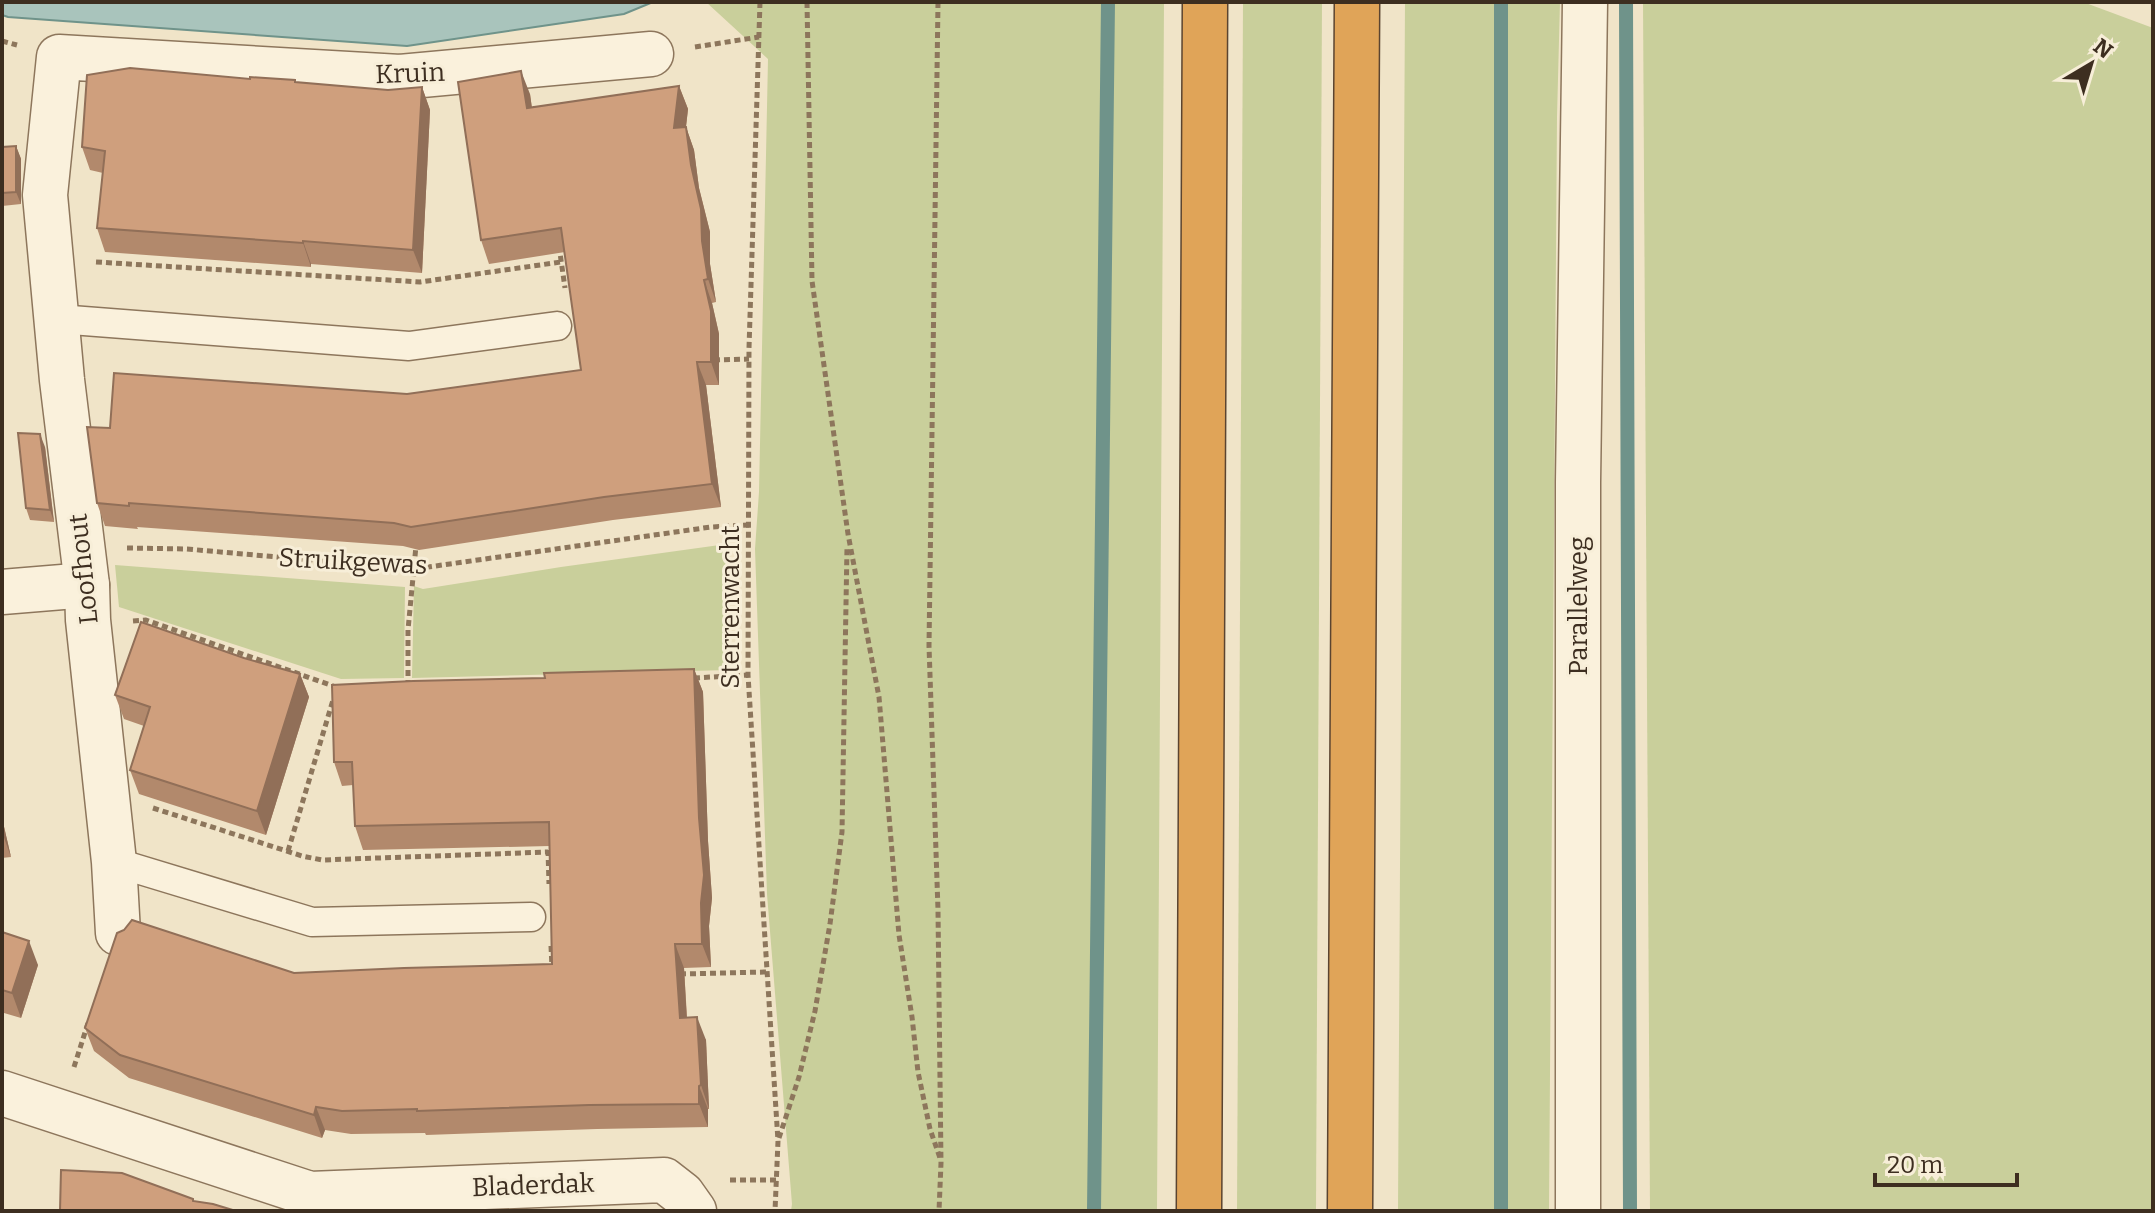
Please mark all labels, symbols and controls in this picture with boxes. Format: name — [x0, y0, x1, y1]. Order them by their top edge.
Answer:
north arrow — [2051, 24, 2131, 104]
text: N — [2088, 33, 2118, 65]
street label: Kruin — [375, 57, 446, 90]
street label: Loofhout — [62, 512, 105, 626]
street label: Sterrenwacht — [715, 525, 746, 689]
street label: Parallelweg — [1563, 536, 1594, 676]
street label: Struikgewas — [278, 542, 428, 581]
scale bar — [1875, 1137, 2017, 1187]
text: 20 m — [1887, 1151, 1943, 1179]
street label: Bladerdak — [471, 1168, 595, 1203]

